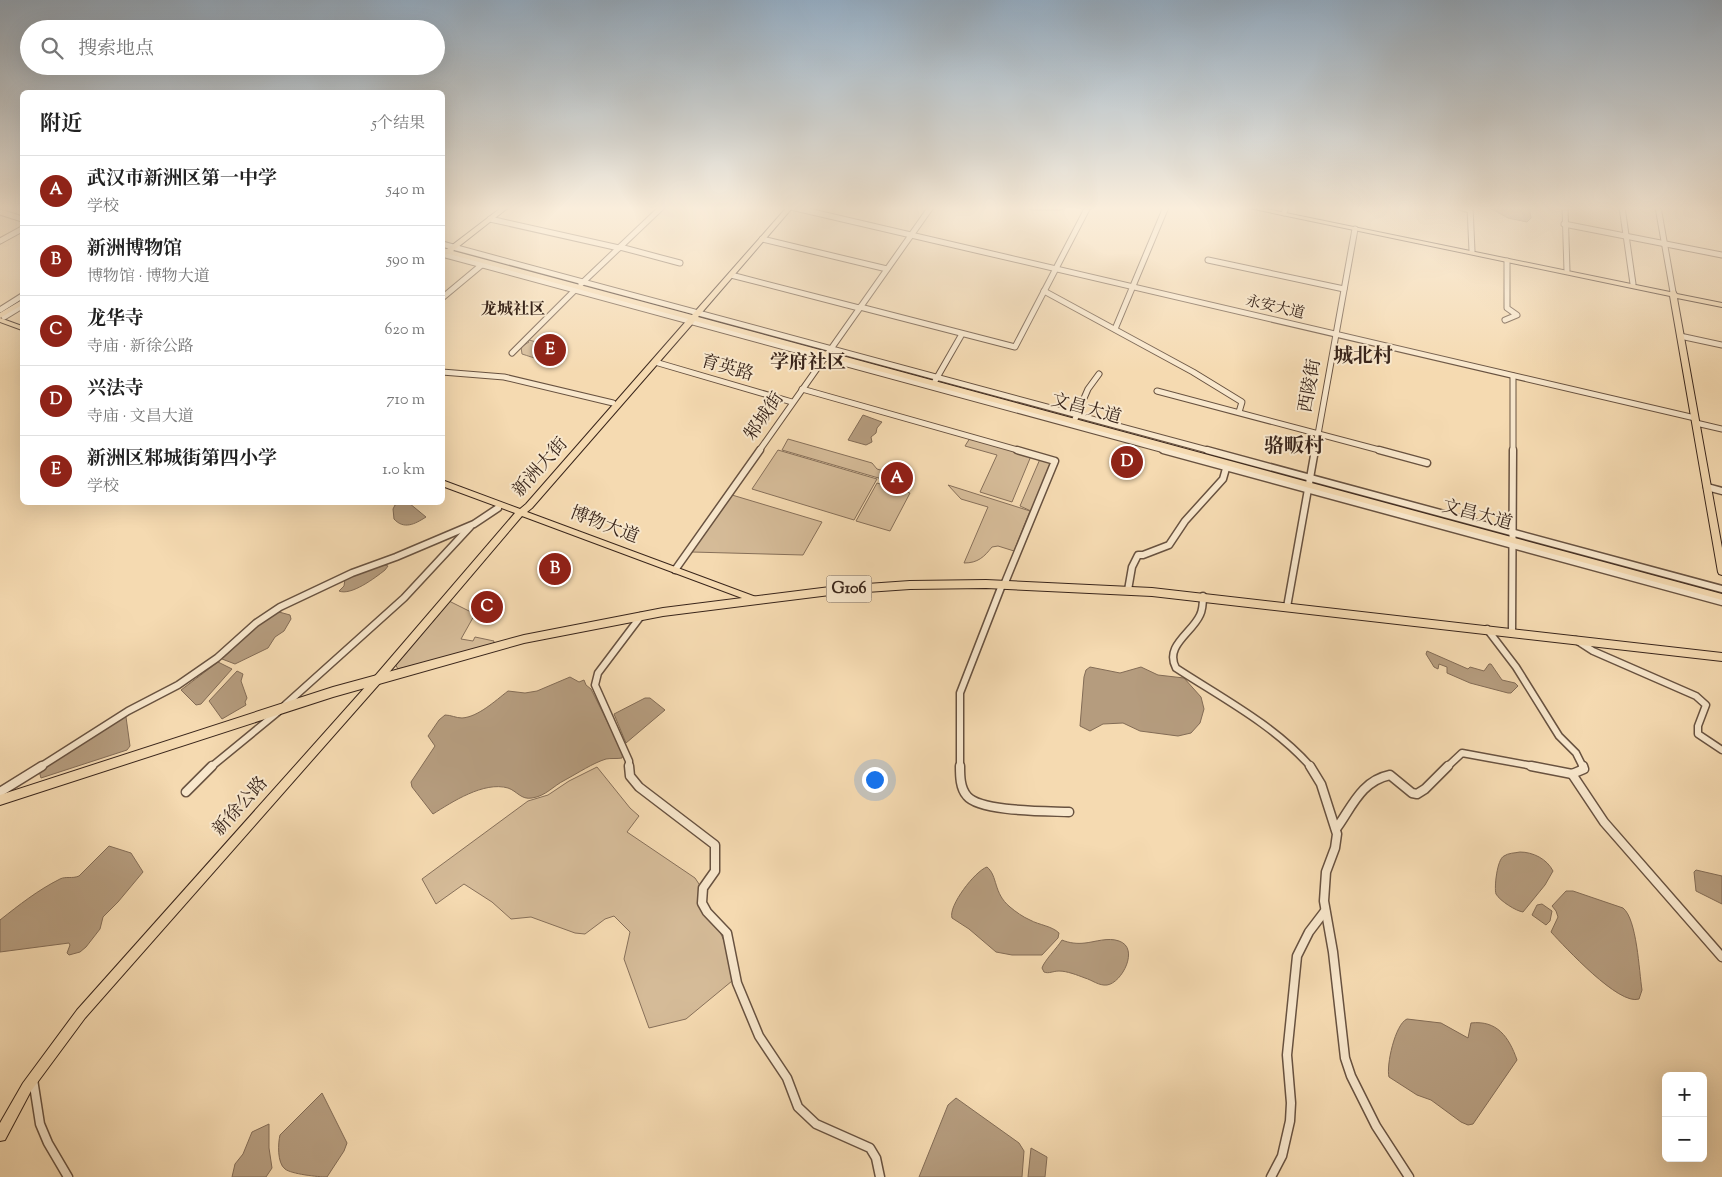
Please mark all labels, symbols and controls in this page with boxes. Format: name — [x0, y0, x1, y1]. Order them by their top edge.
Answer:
search box — [20, 20, 445, 75]
icon: search — [38, 34, 66, 62]
text: 搜索地点 — [78, 36, 154, 63]
text: 附近 — [40, 110, 82, 140]
text: 5个结果 — [372, 113, 425, 136]
text: 武汉市新洲区第一中学 — [87, 166, 277, 193]
text: A — [50, 179, 63, 202]
text: 540 m — [387, 179, 425, 202]
text: 学校 — [87, 196, 119, 219]
text: 新洲博物馆 — [87, 236, 182, 263]
text: B — [51, 249, 61, 272]
text: 590 m — [387, 249, 425, 272]
text: 博物馆 · 博物大道 — [87, 266, 210, 289]
street label: 永安大道 — [1243, 291, 1307, 325]
district label: 龙城社区 — [481, 299, 545, 322]
text: 龙华寺 — [87, 306, 144, 333]
text: C — [50, 319, 62, 342]
text: 620 m — [385, 319, 425, 342]
pin: E — [534, 331, 566, 369]
text: 寺庙 · 新徐公路 — [87, 336, 194, 359]
district label: 城北村 — [1333, 343, 1393, 372]
street label: 育英路 — [697, 349, 757, 389]
district label: 学府社区 — [770, 350, 846, 377]
street label: 西陵街 — [1294, 357, 1328, 415]
text: 兴法寺 — [87, 376, 144, 403]
street label: 邾城街 — [739, 387, 791, 447]
street label: 文昌大道 — [1048, 388, 1124, 432]
text: D — [50, 389, 62, 412]
text: 710 m — [387, 389, 425, 412]
text: 寺庙 · 文昌大道 — [87, 406, 194, 429]
street label: 新洲大街 — [507, 433, 575, 503]
district label: 骆畈村 — [1264, 433, 1324, 462]
pin: D — [1111, 443, 1143, 481]
text: 新洲区邾城街第四小学 — [87, 446, 277, 473]
text: E — [51, 459, 61, 482]
text: 1.0 km — [382, 459, 425, 482]
pin: A — [881, 459, 913, 497]
text: 学校 — [87, 476, 119, 499]
street label: 文昌大道 — [1439, 494, 1515, 538]
street label: 博物大道 — [566, 501, 642, 551]
pin: B — [539, 550, 571, 588]
road number: G106 — [826, 576, 872, 602]
pin: C — [471, 588, 503, 626]
your location — [862, 767, 888, 793]
street label: 新徐公路 — [207, 772, 275, 842]
map controls — [1662, 1072, 1707, 1162]
button: + — [1662, 1072, 1707, 1117]
button: − — [1662, 1117, 1707, 1162]

